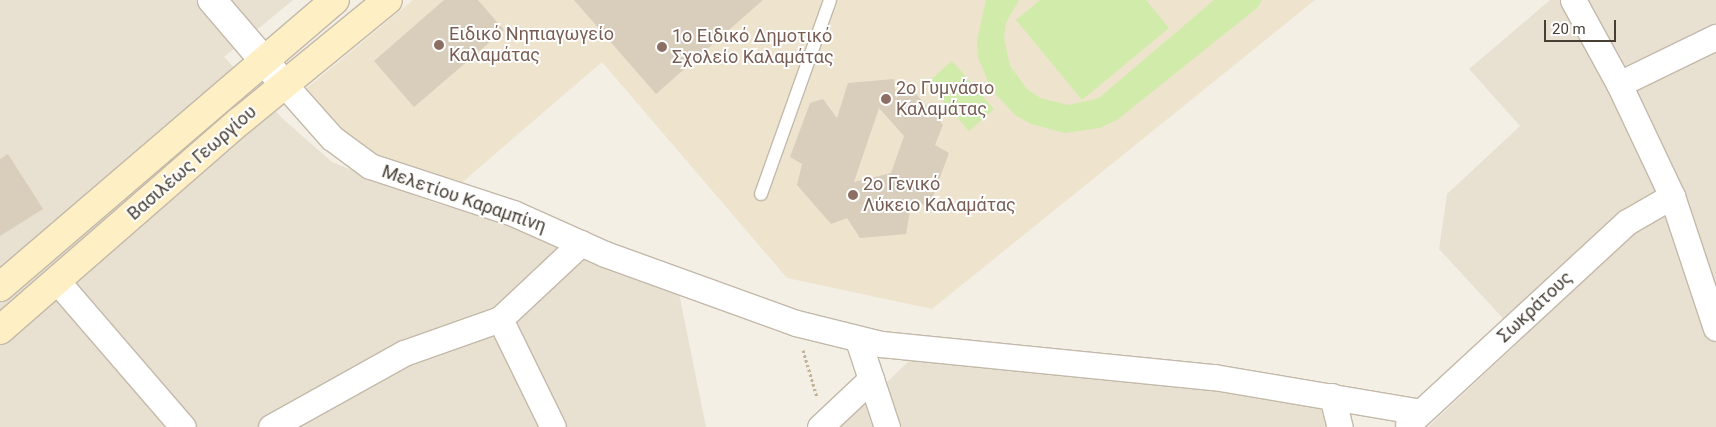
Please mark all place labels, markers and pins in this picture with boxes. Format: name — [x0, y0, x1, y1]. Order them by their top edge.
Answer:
place label: Ειδικό Νηπιαγωγείο Καλαμάτας — [449, 24, 614, 66]
place label: 1ο Ειδικό Δημοτικό Σχολείο Καλαμάτας — [672, 26, 834, 68]
marker: Ειδικό Νηπιαγωγείο Καλαμάτας — [433, 39, 445, 51]
marker: 1ο Ειδικό Δημοτικό Σχολείο Καλαμάτας — [656, 41, 668, 53]
place label: 2ο Γυμνάσιο Καλαμάτας — [896, 78, 994, 120]
marker: 2ο Γυμνάσιο Καλαμάτας — [880, 93, 892, 105]
place label: 2ο Γενικό Λύκειο Καλαμάτας — [863, 174, 1016, 216]
marker: 2ο Γενικό Λύκειο Καλαμάτας — [847, 189, 859, 201]

